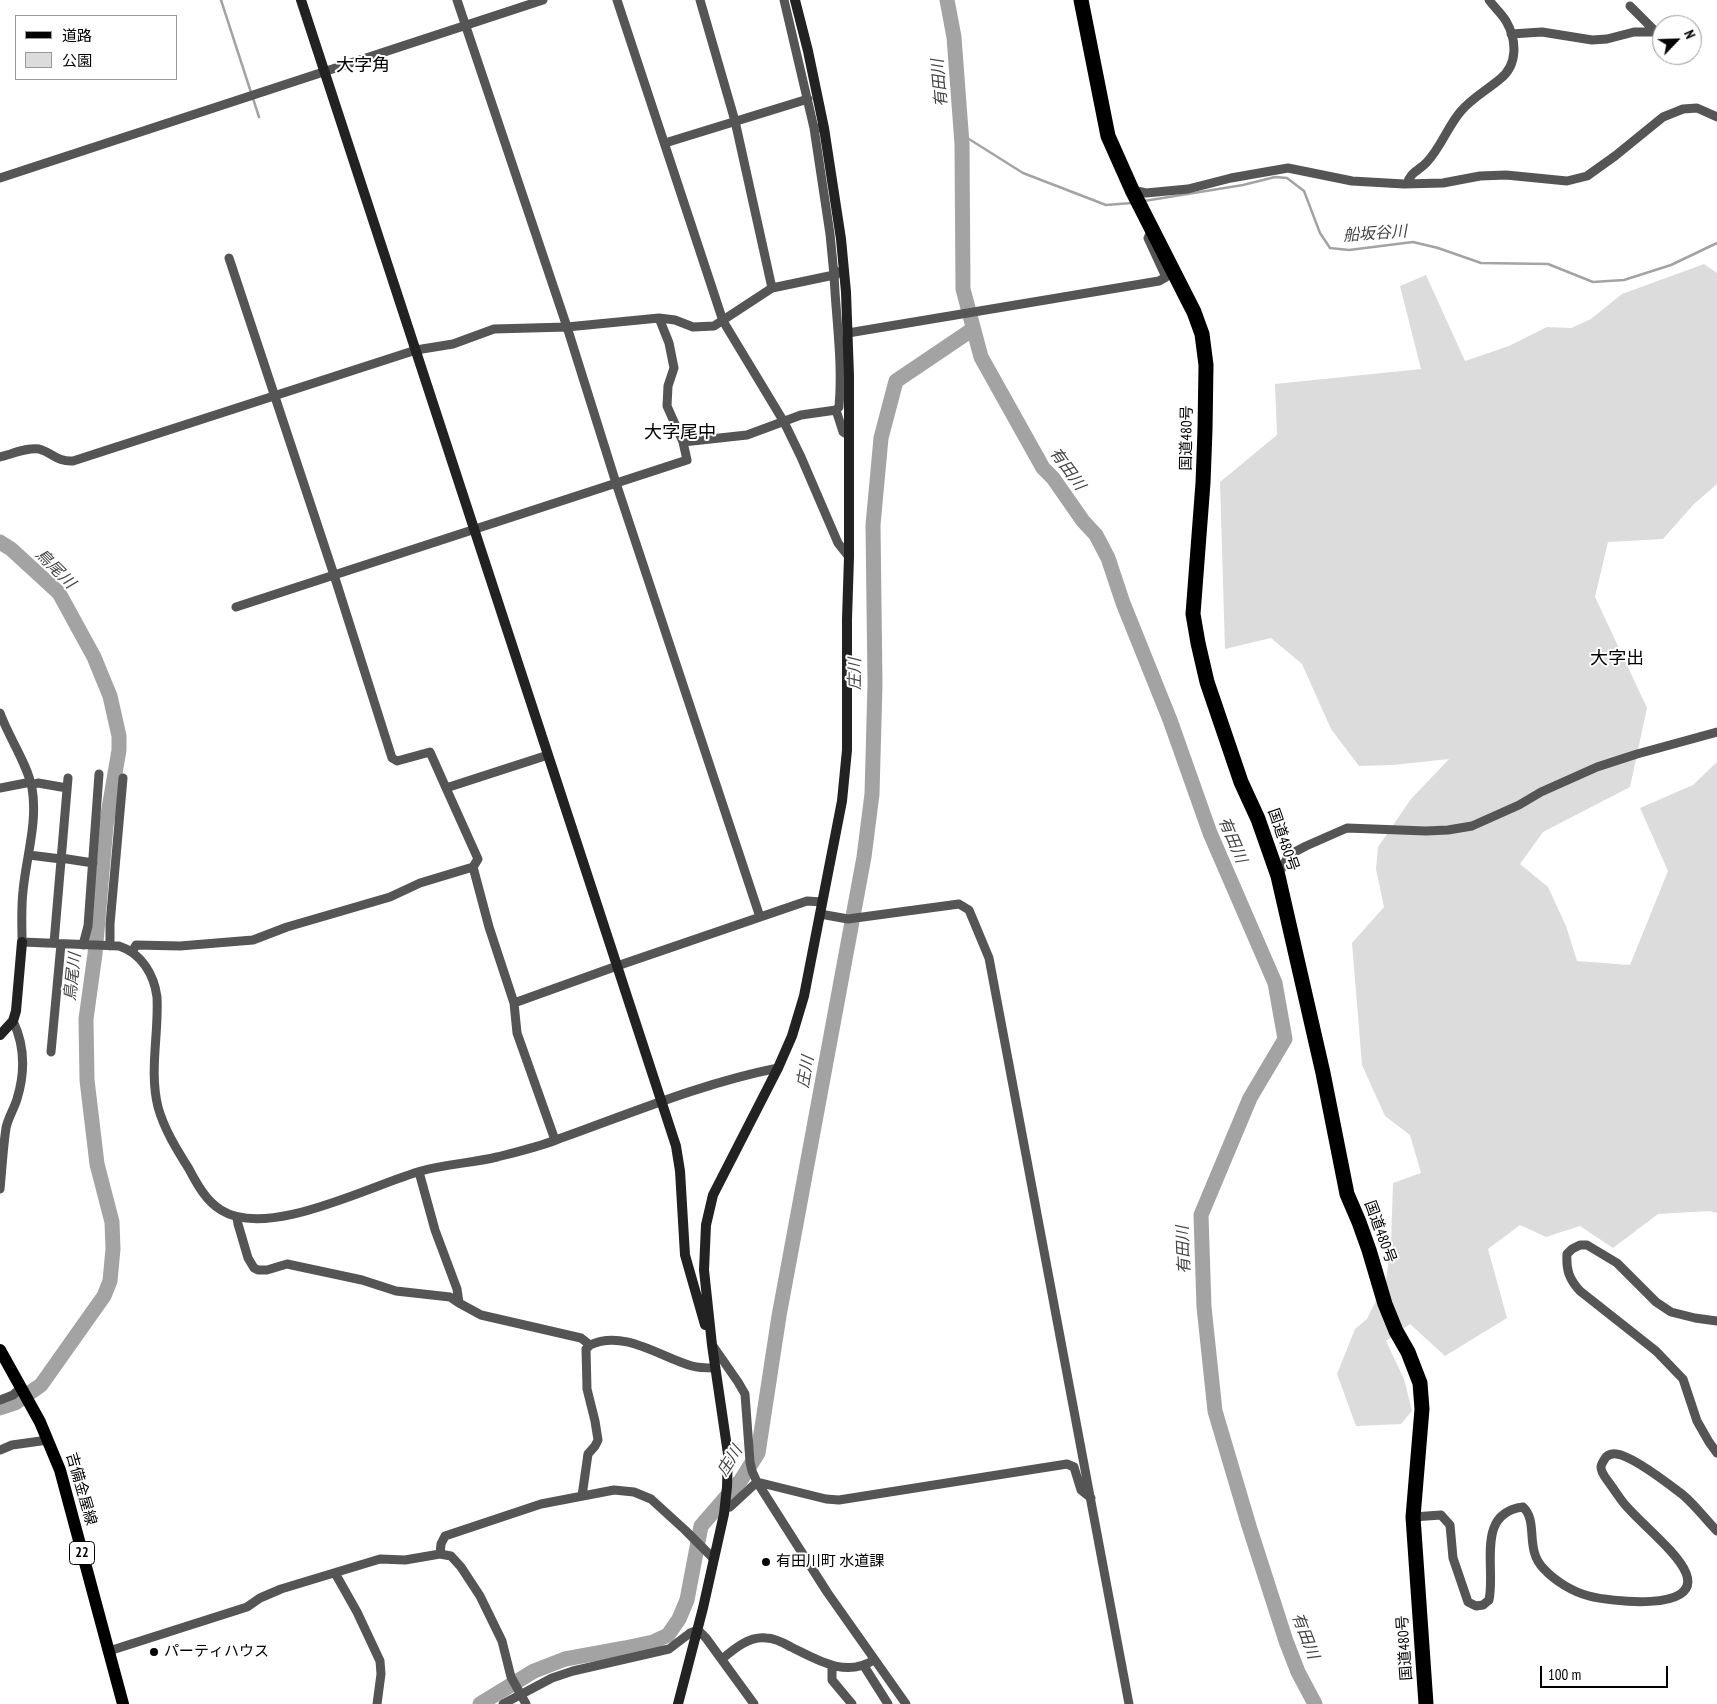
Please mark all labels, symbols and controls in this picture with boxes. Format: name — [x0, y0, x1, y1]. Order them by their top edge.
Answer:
legend — [15, 15, 178, 80]
north arrow — [1652, 15, 1702, 65]
text: 道路 — [62, 26, 92, 45]
text: N — [1680, 27, 1700, 41]
text: 公園 — [62, 51, 92, 70]
district label: 大字角 — [336, 55, 390, 77]
water label: 有田川 — [928, 58, 952, 108]
water label: 船坂谷川 — [1342, 222, 1408, 246]
street label: 国道480号 — [1177, 405, 1197, 471]
district label: 大字尾中 — [644, 422, 716, 444]
water label: 有田川 — [1045, 444, 1089, 494]
water label: 鳥尾川 — [31, 545, 79, 593]
district label: 大字出 — [1590, 648, 1644, 670]
water label: 庄川 — [845, 658, 865, 690]
street label: 国道480号 — [1264, 806, 1302, 874]
water label: 有田川 — [1214, 814, 1250, 866]
water label: 鳥尾川 — [61, 952, 85, 1002]
water label: 庄川 — [794, 1055, 818, 1089]
street label: 国道480号 — [1360, 1198, 1400, 1266]
water label: 有田川 — [1174, 1226, 1194, 1274]
water label: 庄川 — [713, 1442, 747, 1480]
street label: 吉備金屋線 — [62, 1450, 100, 1528]
road number: 22 — [70, 1542, 94, 1565]
place label: 有田川町 水道課 — [776, 1553, 884, 1571]
marker: 有田川町 水道課 — [760, 1556, 772, 1568]
water label: 有田川 — [1287, 1610, 1323, 1662]
street label: 国道480号 — [1394, 1615, 1416, 1681]
place label: パーティハウス — [164, 1643, 269, 1661]
marker: パーティハウス — [148, 1646, 160, 1658]
scale bar — [1542, 1656, 1670, 1688]
text: 100 m — [1548, 1665, 1581, 1684]

